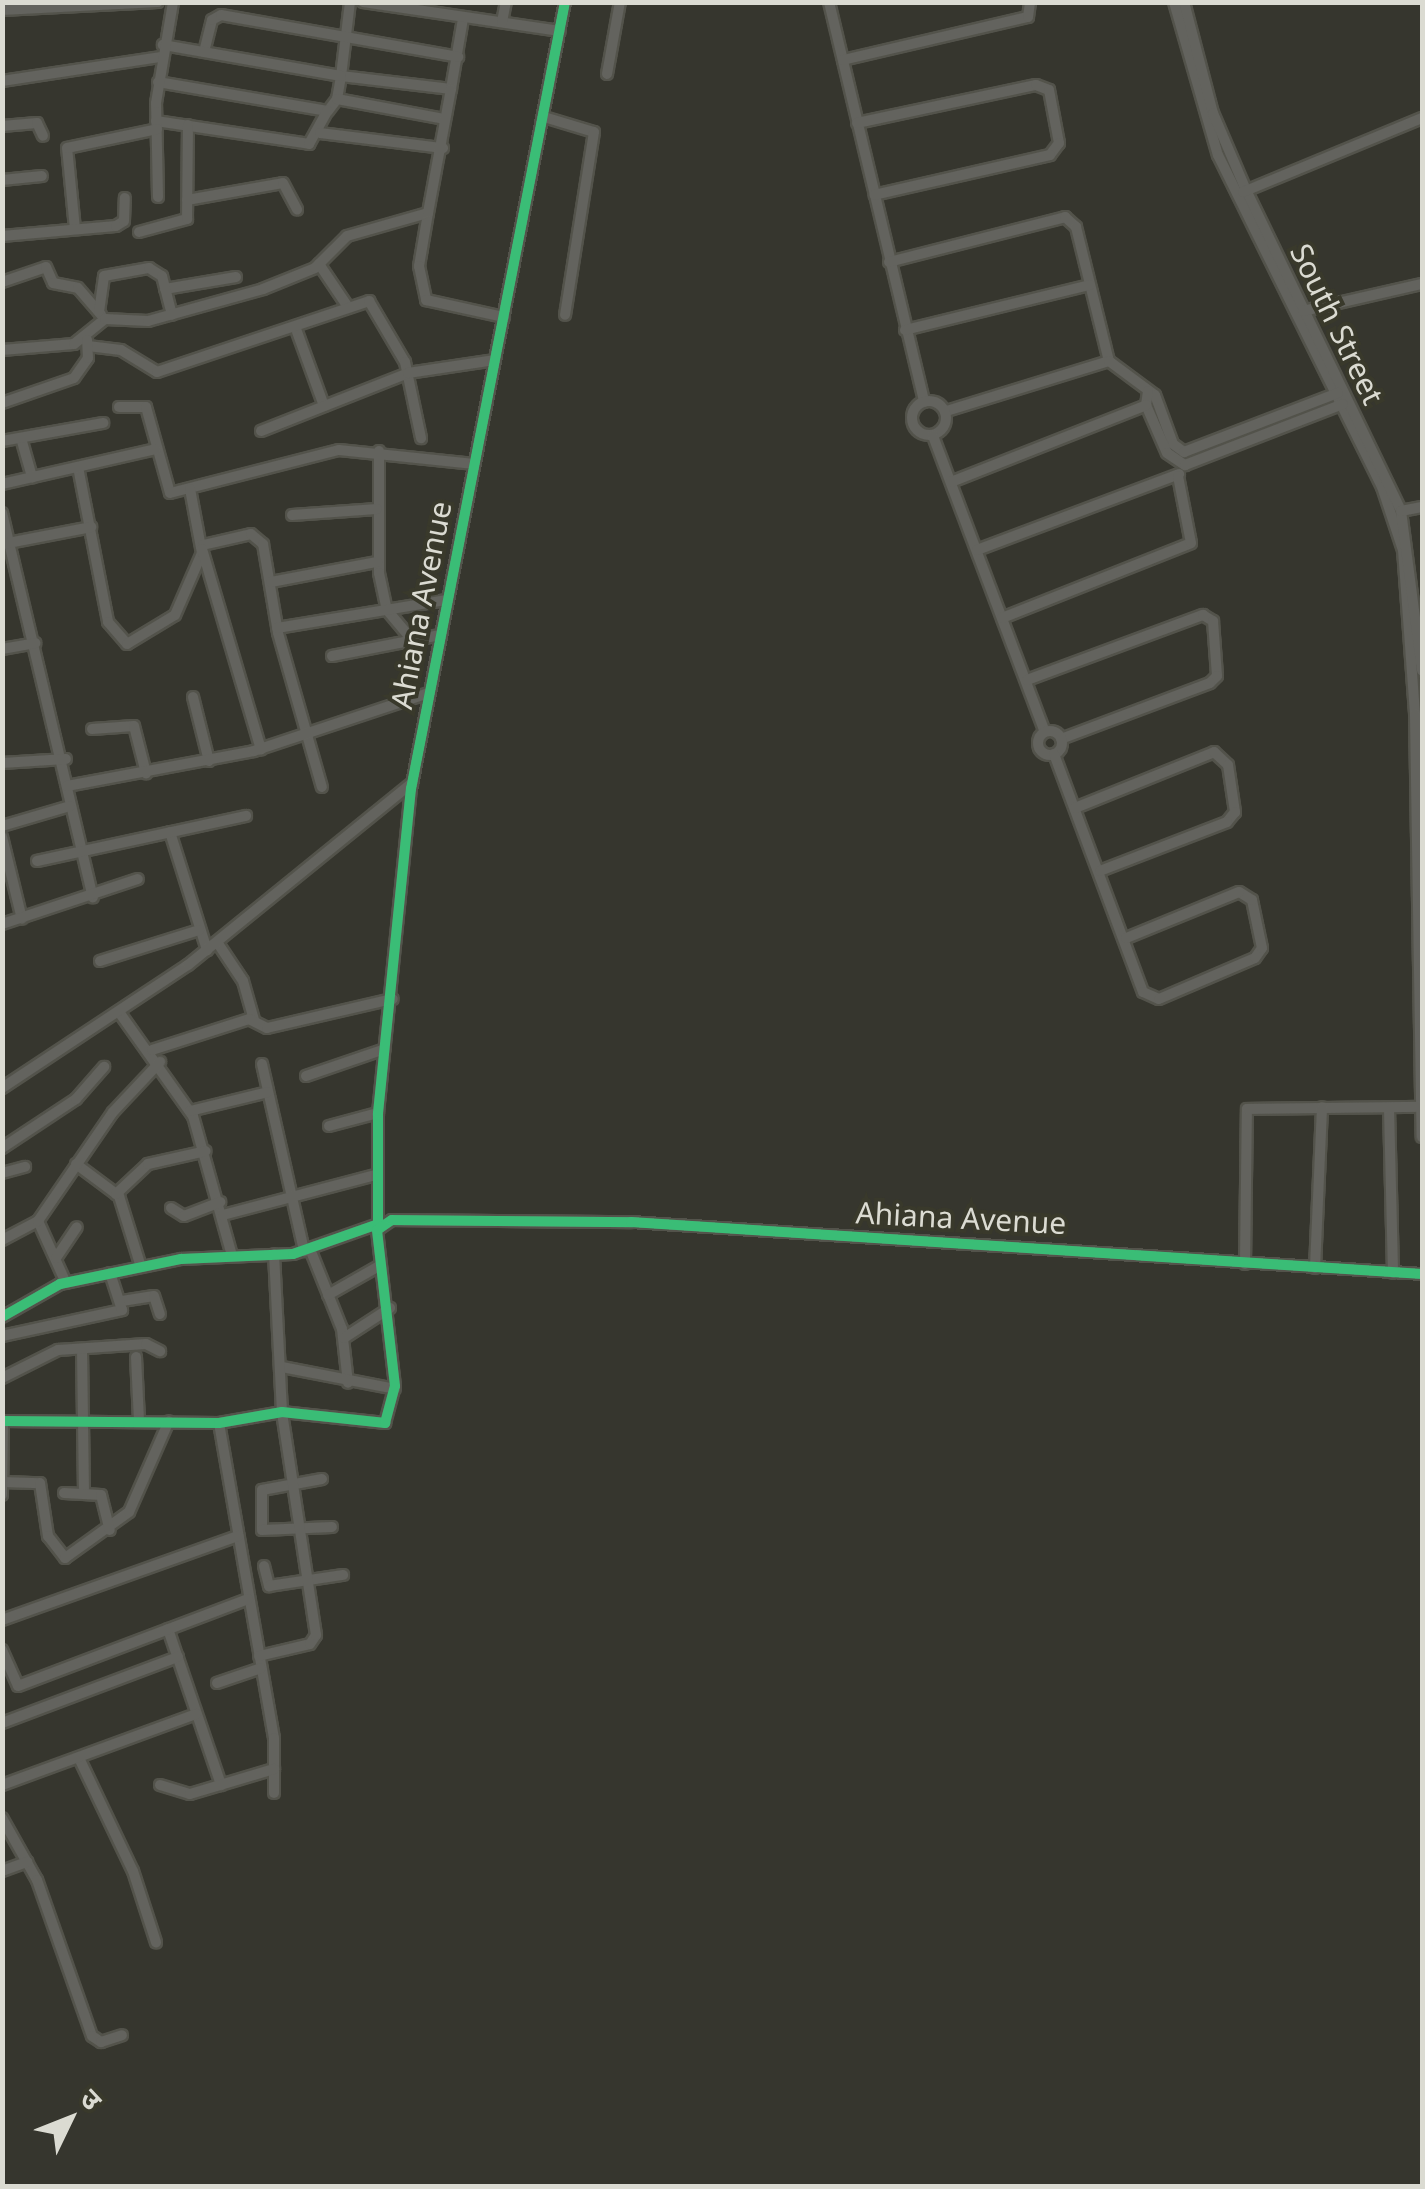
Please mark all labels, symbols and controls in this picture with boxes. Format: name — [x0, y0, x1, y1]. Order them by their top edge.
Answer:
street label: South Street — [1283, 238, 1391, 410]
street label: Ahiana Avenue — [383, 498, 459, 712]
street label: Ahiana Avenue — [855, 1195, 1067, 1241]
north arrow — [20, 2069, 120, 2169]
text: उ — [72, 2080, 111, 2117]

